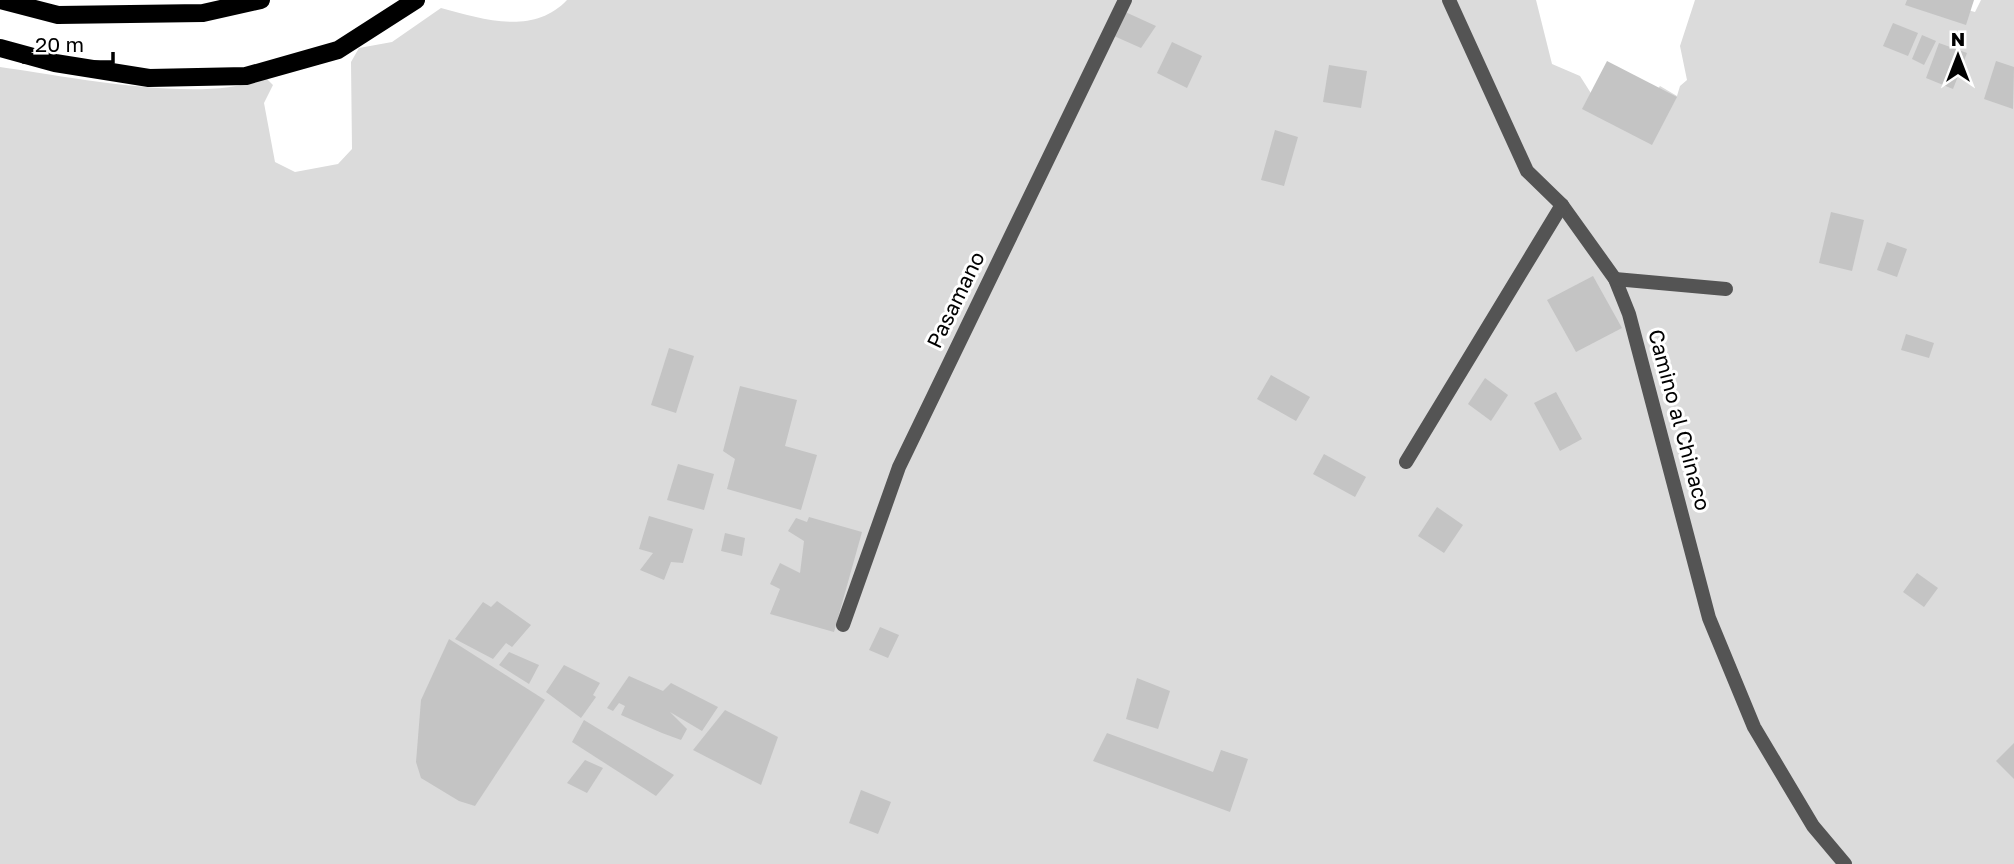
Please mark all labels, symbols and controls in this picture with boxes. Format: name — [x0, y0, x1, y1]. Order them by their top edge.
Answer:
scale bar — [24, 21, 114, 65]
north arrow — [1923, 21, 1993, 91]
text: N — [1951, 27, 1965, 50]
text: 20 m — [35, 31, 84, 57]
street label: Pasamano — [921, 247, 990, 352]
street label: Camino al Chinaco — [1643, 326, 1717, 513]

